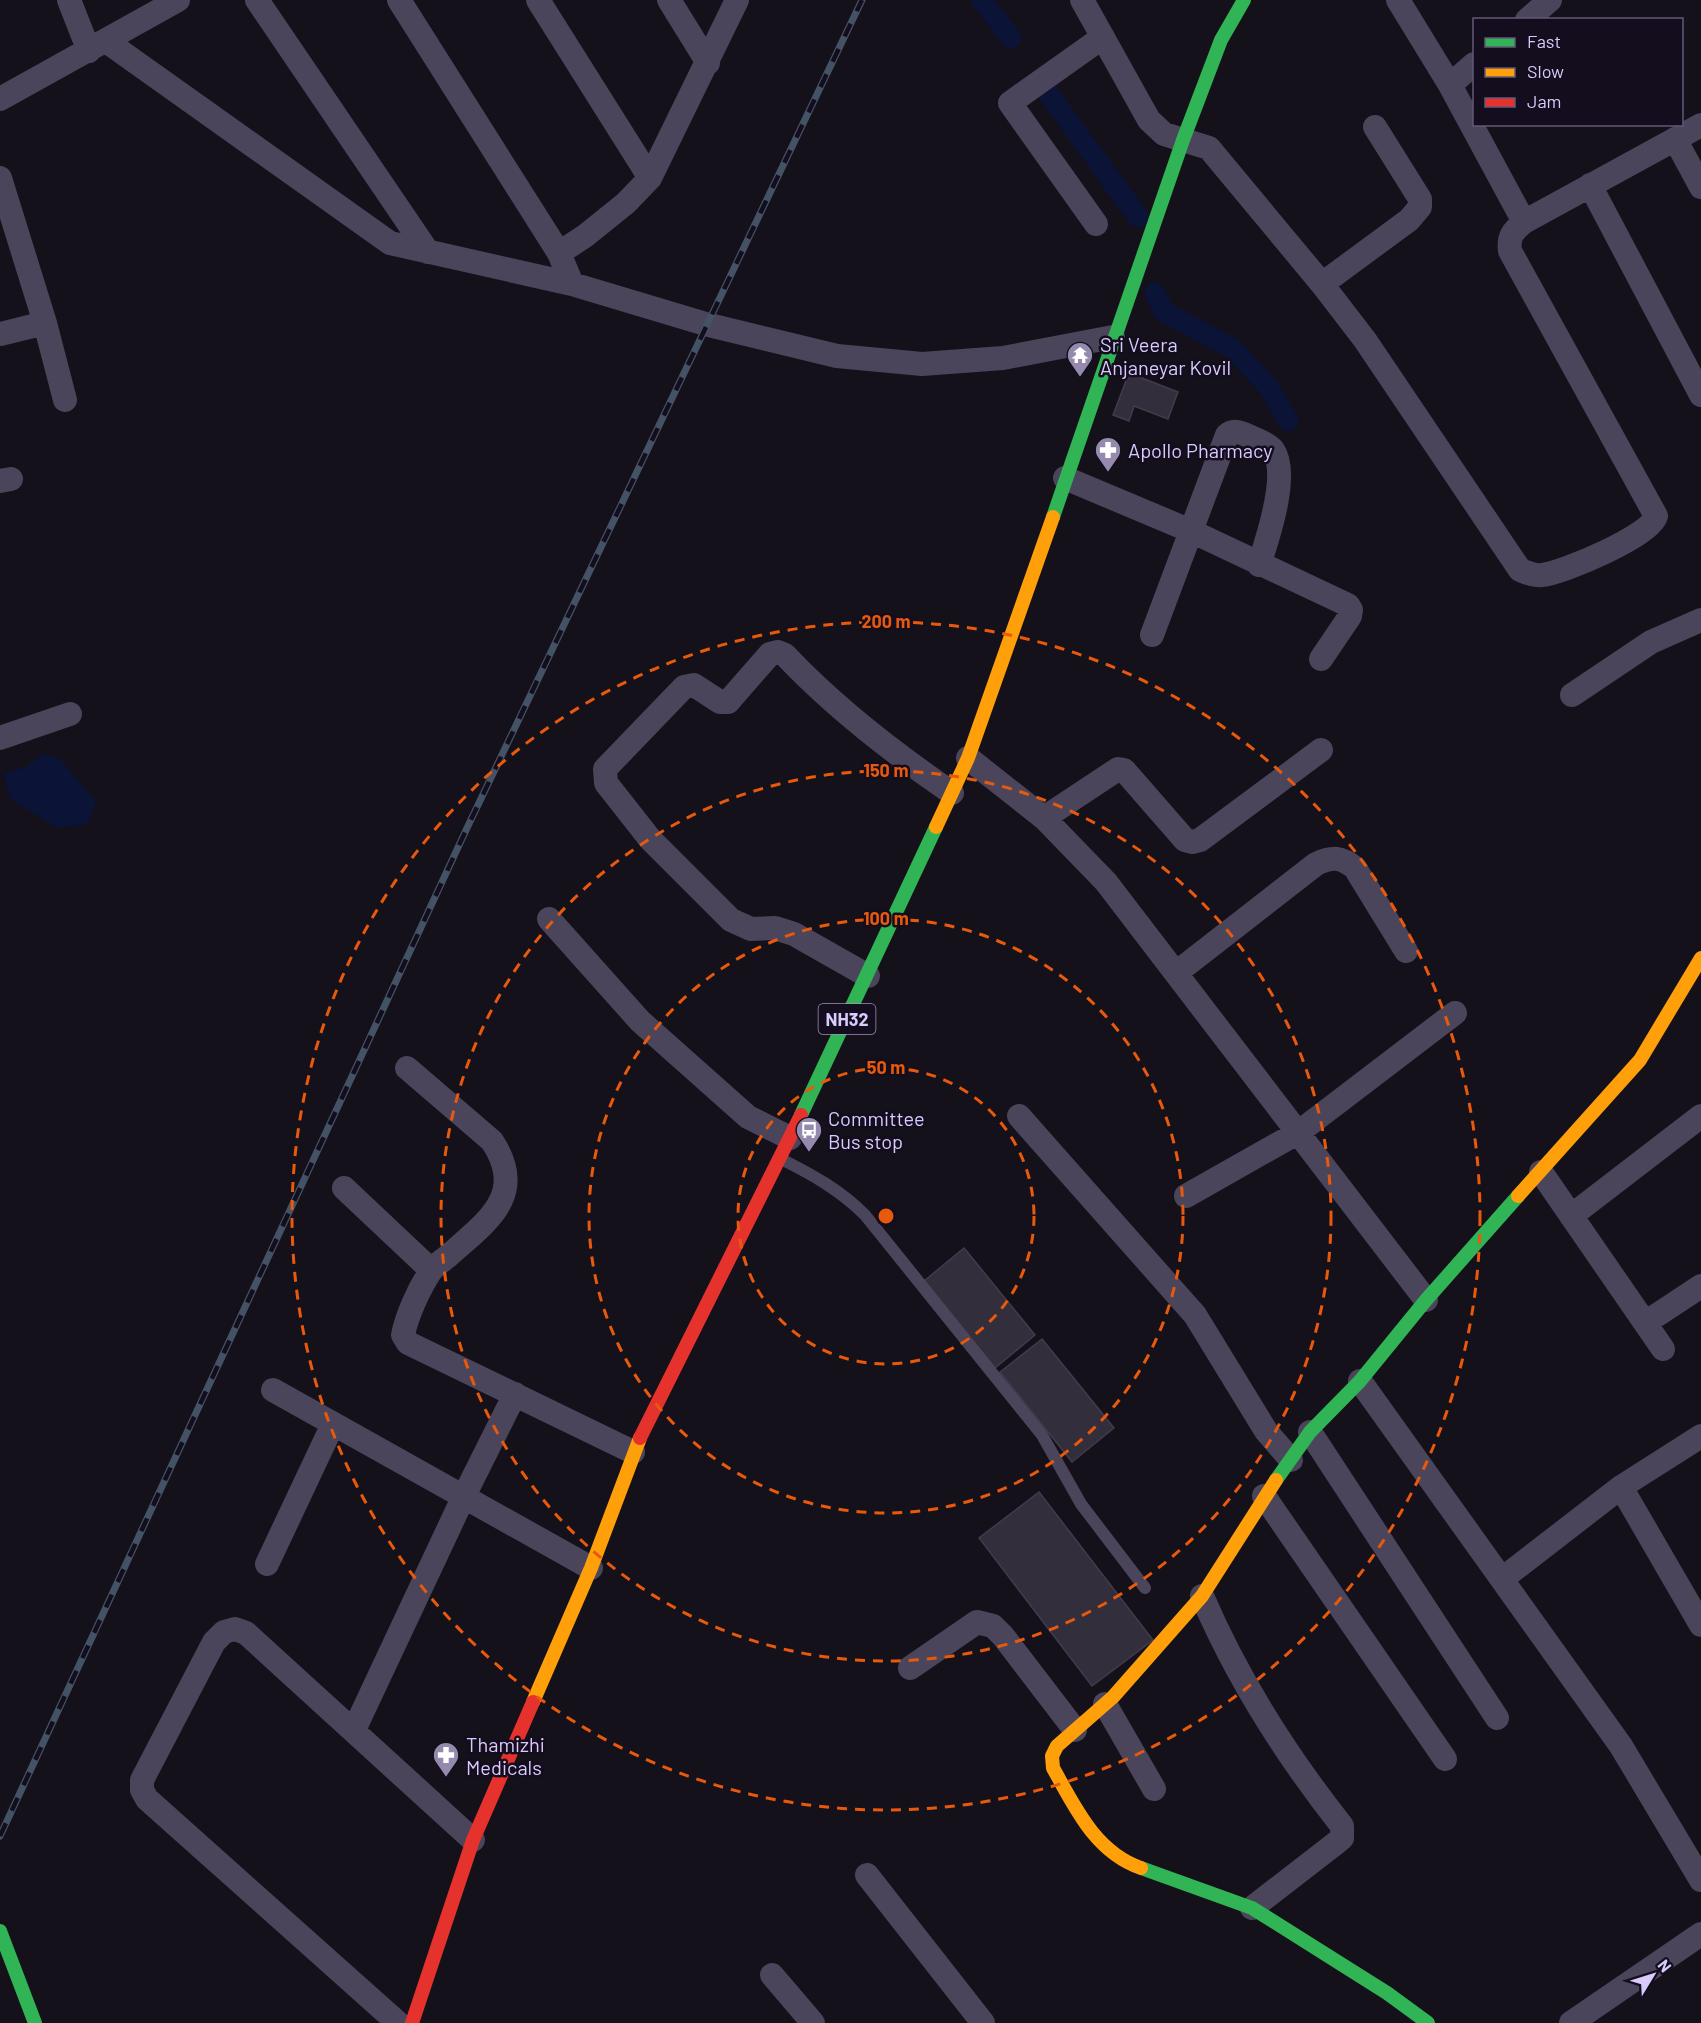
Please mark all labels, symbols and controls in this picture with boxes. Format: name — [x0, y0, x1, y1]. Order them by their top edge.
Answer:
legend — [1473, 18, 1683, 126]
text: Fast — [1527, 30, 1561, 52]
text: Slow — [1527, 60, 1564, 82]
text: Jam — [1527, 90, 1561, 112]
place label: Sri Veera Anjaneyar Kovil — [1100, 332, 1231, 379]
temple icon: Sri Veera Anjaneyar Kovil — [1065, 340, 1095, 378]
pharmacy icon: Apollo Pharmacy — [1093, 435, 1123, 473]
place label: Apollo Pharmacy — [1128, 438, 1272, 462]
text: 200 m — [861, 610, 911, 632]
text: 150 m — [864, 759, 908, 781]
text: 100 m — [863, 907, 909, 929]
road number: NH32 — [818, 1004, 876, 1034]
text: 50 m — [867, 1056, 905, 1078]
place label: Committee Bus stop — [828, 1106, 925, 1153]
bus stop icon: Committee Bus stop — [794, 1115, 824, 1153]
centre of rings — [876, 1206, 896, 1226]
place label: Thamizhi Medicals — [466, 1732, 545, 1779]
pharmacy icon: Thamizhi Medicals — [431, 1740, 461, 1778]
north arrow — [1623, 1945, 1683, 2005]
text: N — [1654, 1955, 1676, 1975]

